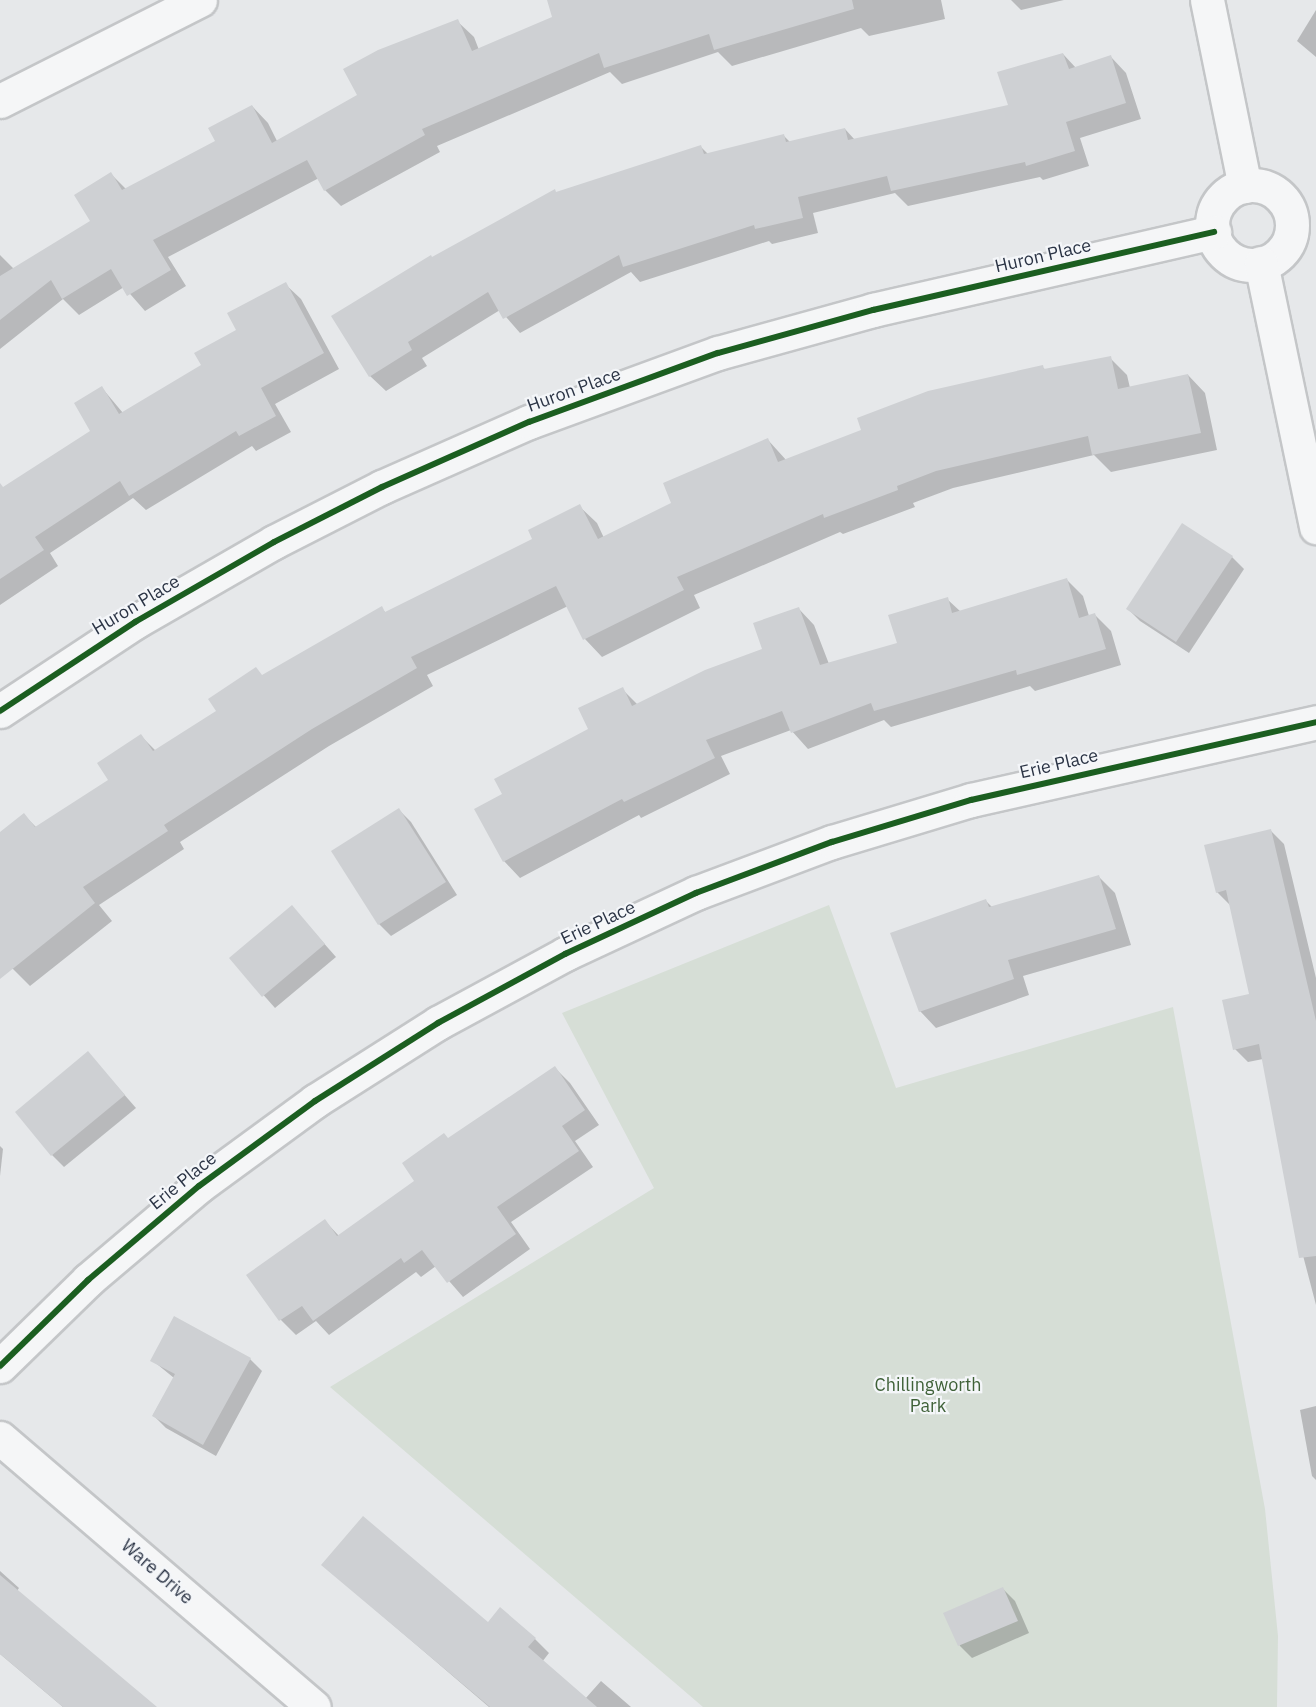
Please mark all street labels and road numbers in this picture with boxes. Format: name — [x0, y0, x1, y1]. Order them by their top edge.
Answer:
street label: Huron Place — [993, 234, 1093, 278]
street label: Huron Place — [524, 363, 624, 417]
street label: Huron Place — [88, 570, 184, 640]
street label: Erie Place — [1018, 744, 1100, 784]
street label: Erie Place — [557, 896, 639, 950]
street label: Erie Place — [145, 1147, 221, 1215]
street label: Ware Drive — [117, 1535, 197, 1609]

